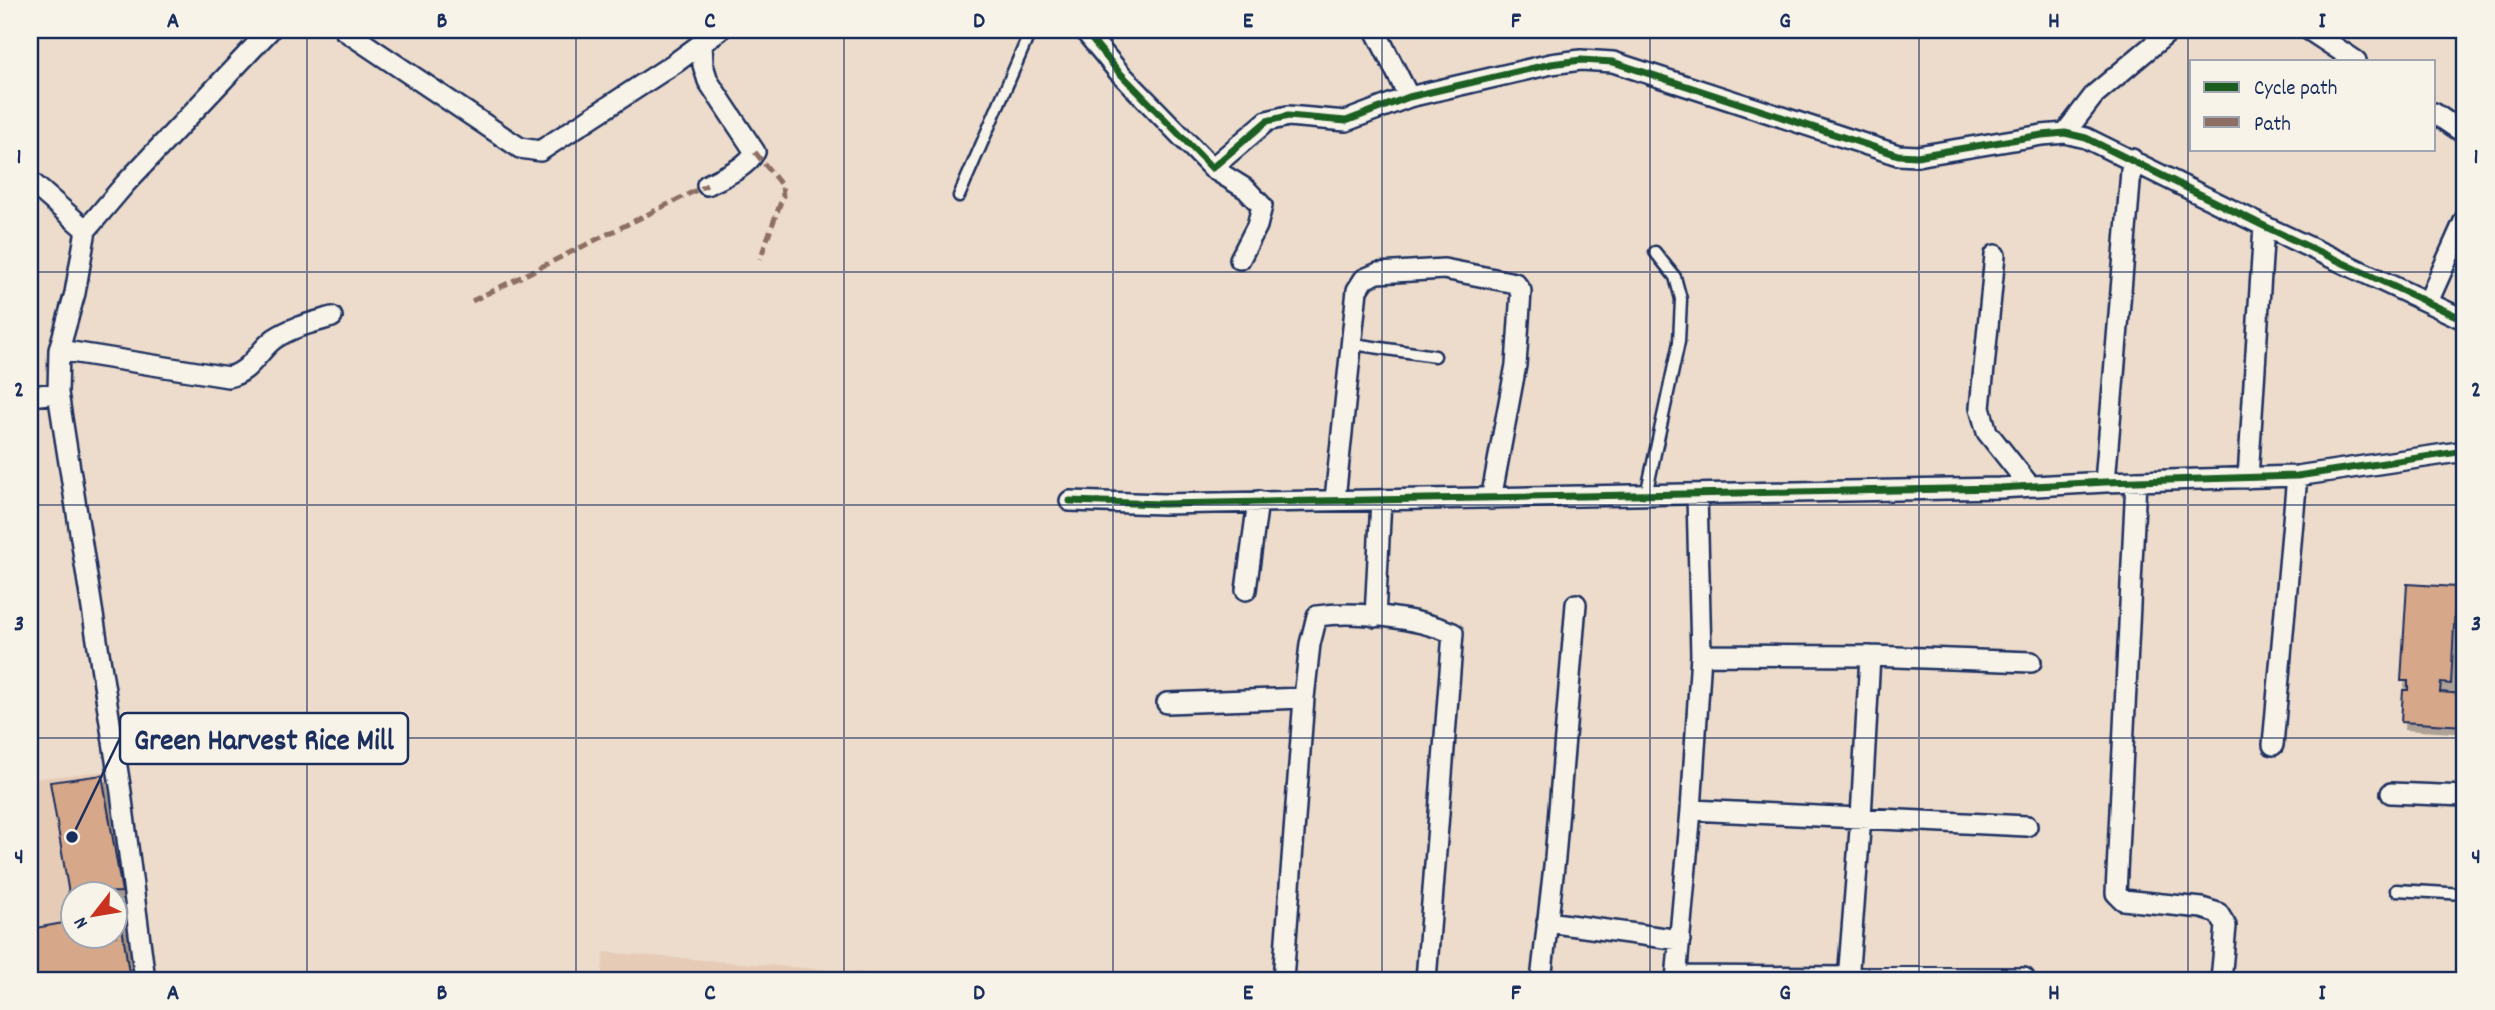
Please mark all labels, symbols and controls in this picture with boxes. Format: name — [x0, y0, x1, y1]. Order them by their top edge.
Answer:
text: A — [167, 6, 179, 39]
text: B — [437, 6, 448, 39]
text: C — [704, 6, 716, 39]
text: D — [973, 6, 985, 39]
text: E — [1243, 6, 1254, 39]
text: F — [1511, 6, 1522, 39]
text: G — [1779, 6, 1791, 39]
text: H — [2048, 6, 2060, 39]
text: I — [2318, 6, 2326, 39]
legend — [2190, 60, 2436, 150]
text: Cycle path — [2254, 75, 2337, 105]
text: Path — [2254, 111, 2291, 141]
text: 1 — [16, 142, 22, 175]
text: 1 — [2473, 142, 2479, 175]
text: 2 — [14, 375, 24, 408]
text: 2 — [2471, 375, 2481, 408]
text: 3 — [14, 609, 24, 642]
text: 3 — [2471, 609, 2481, 642]
callout: Green Harvest Rice Mill — [120, 713, 408, 764]
text: Green Harvest Rice Mill — [134, 722, 395, 765]
text: 4 — [14, 842, 24, 875]
text: 4 — [2471, 842, 2481, 875]
north arrow — [60, 880, 130, 950]
text: N — [68, 911, 96, 933]
text: A — [167, 978, 179, 1010]
text: B — [437, 978, 448, 1010]
text: C — [704, 978, 716, 1010]
text: D — [973, 978, 985, 1010]
text: E — [1243, 978, 1254, 1010]
text: F — [1511, 978, 1522, 1010]
text: G — [1779, 978, 1791, 1010]
text: H — [2048, 978, 2060, 1010]
text: I — [2318, 978, 2326, 1010]

